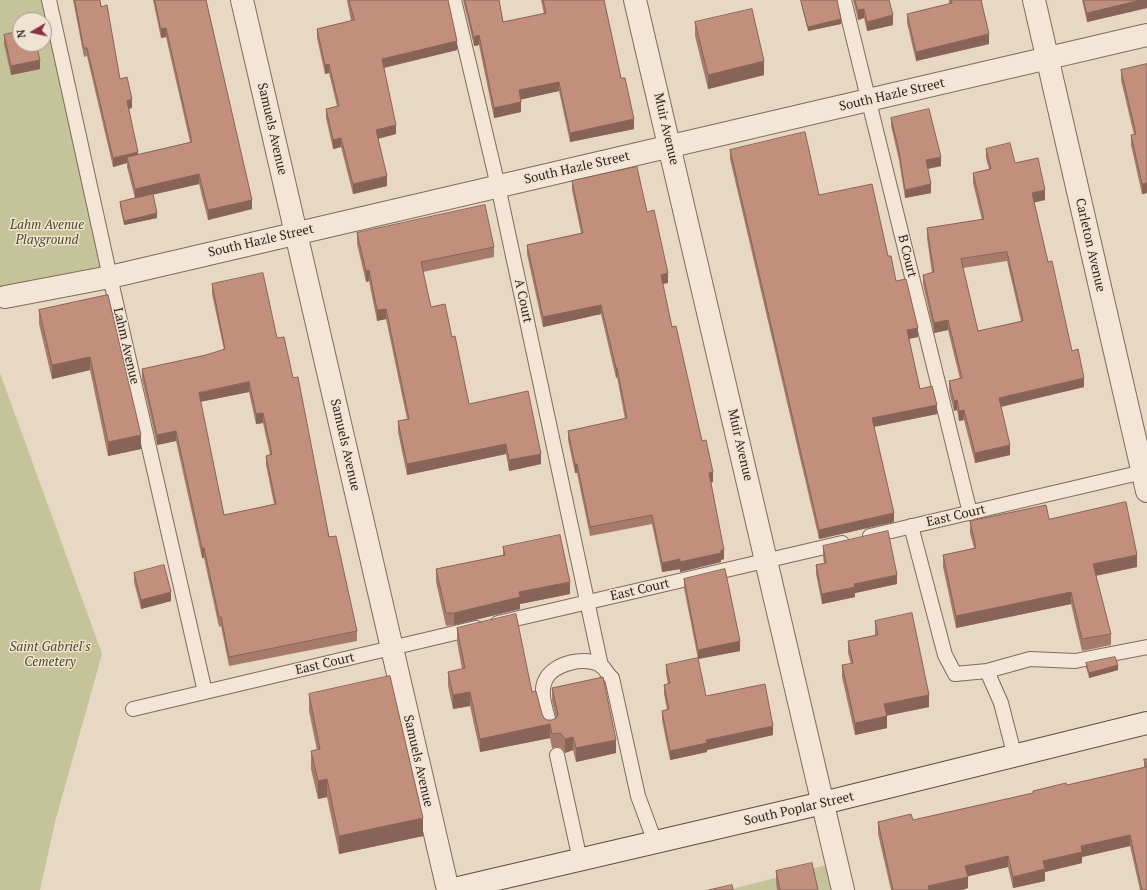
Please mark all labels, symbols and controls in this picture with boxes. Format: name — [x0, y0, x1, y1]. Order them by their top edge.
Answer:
north arrow — [12, 12, 52, 52]
text: N — [14, 29, 29, 39]
street label: South Hazle Street — [838, 75, 946, 115]
street label: Samuels Avenue — [254, 81, 290, 177]
street label: Muir Avenue — [650, 92, 682, 166]
street label: South Hazle Street — [523, 148, 631, 188]
street label: Carleton Avenue — [1072, 197, 1108, 293]
park label: Lahm Avenue Playground — [10, 217, 84, 248]
street label: South Hazle Street — [207, 221, 315, 261]
street label: B Court — [894, 233, 920, 279]
street label: A Court — [511, 278, 535, 324]
street label: Lahm Avenue — [110, 306, 142, 386]
street label: Samuels Avenue — [327, 397, 363, 493]
street label: Muir Avenue — [724, 408, 756, 482]
street label: East Court — [925, 502, 987, 530]
street label: East Court — [609, 576, 671, 604]
park label: Saint Gabriel's Cemetery — [9, 639, 91, 670]
street label: East Court — [294, 650, 356, 678]
street label: Samuels Avenue — [400, 713, 436, 809]
street label: South Poplar Street — [742, 789, 856, 829]

